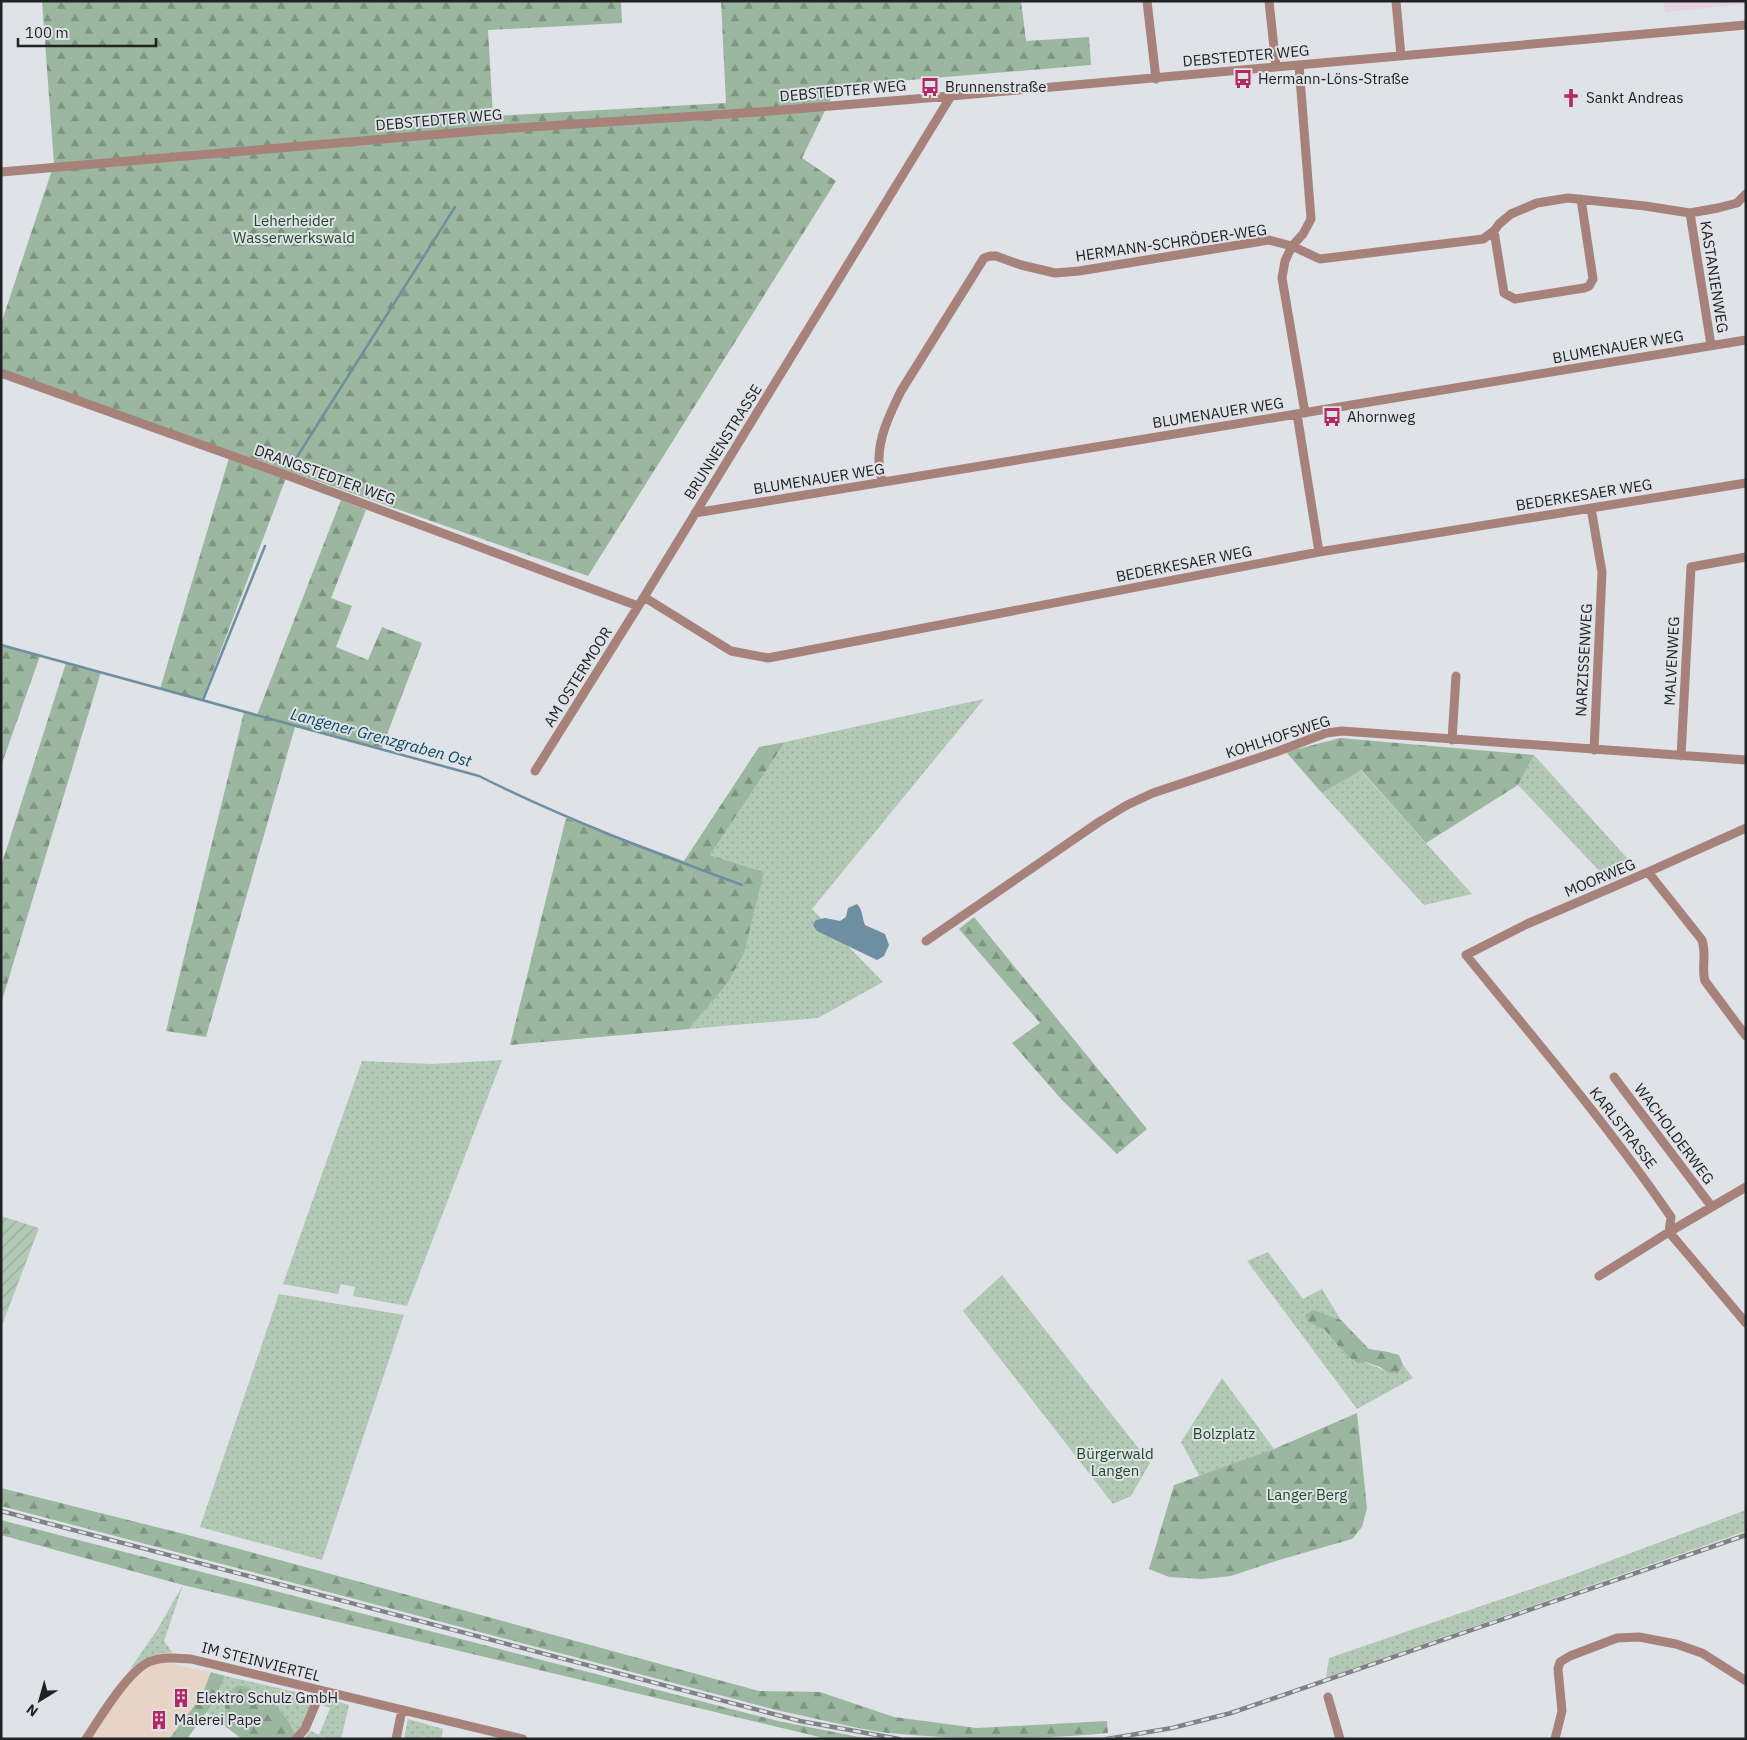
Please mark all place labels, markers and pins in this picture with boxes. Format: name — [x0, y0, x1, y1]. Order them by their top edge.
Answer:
bus stop icon: Hermann-Löns-Straße — [1232, 68, 1254, 90]
place label: Hermann-Löns-Straße — [1258, 69, 1409, 88]
bus stop icon: Brunnenstraße — [919, 76, 941, 98]
place label: Brunnenstraße — [945, 77, 1046, 96]
church icon: Sankt Andreas — [1560, 87, 1582, 109]
place label: Sankt Andreas — [1586, 88, 1684, 107]
bus stop icon: Ahornweg — [1321, 406, 1343, 428]
place label: Ahornweg — [1347, 407, 1415, 426]
building icon: Elektro Schulz GmbH — [170, 1687, 192, 1709]
place label: Elektro Schulz GmbH — [196, 1688, 338, 1707]
building icon: Malerei Pape — [148, 1709, 170, 1731]
place label: Malerei Pape — [174, 1710, 261, 1729]

